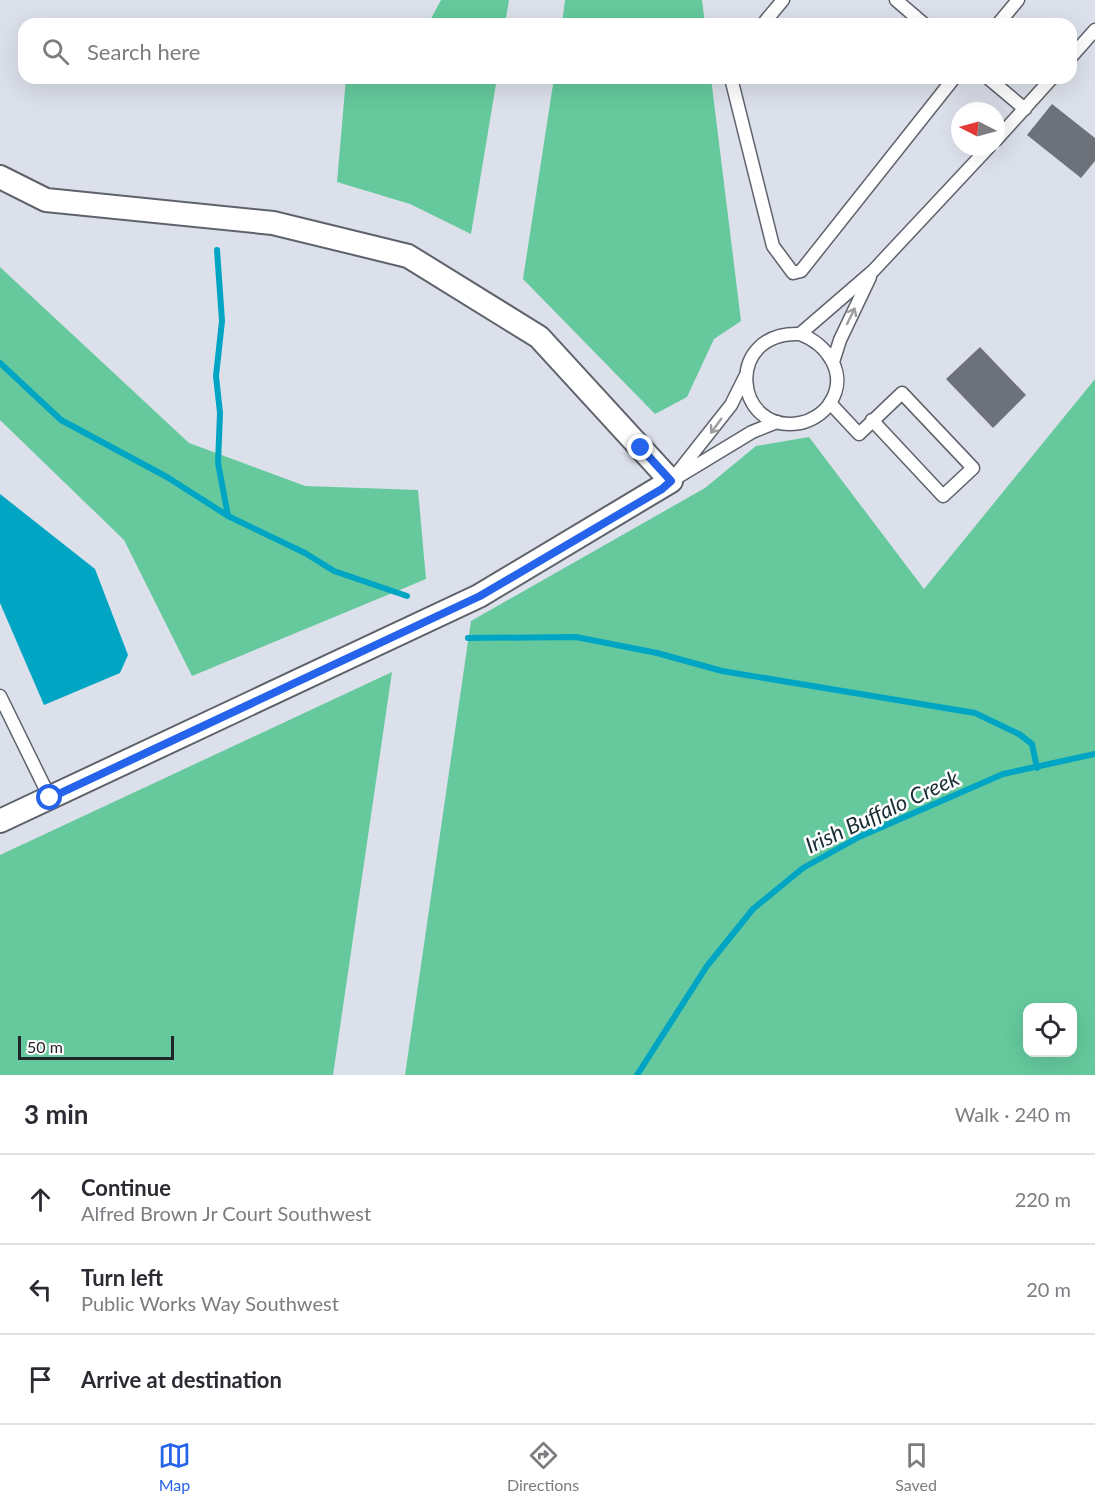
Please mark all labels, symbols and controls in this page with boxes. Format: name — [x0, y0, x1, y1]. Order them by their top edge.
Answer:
search box — [18, 18, 1077, 84]
icon: search — [39, 35, 72, 68]
text: Search here — [87, 38, 200, 65]
north arrow — [951, 102, 1005, 156]
one-way arrow — [846, 307, 858, 325]
one-way arrow — [709, 418, 722, 434]
route end — [627, 434, 653, 460]
water label: Irish Buffalo Creek — [801, 763, 964, 858]
route start — [36, 784, 62, 810]
map controls — [1023, 1003, 1077, 1057]
button: locate — [1023, 1003, 1077, 1057]
scale bar — [18, 1033, 174, 1060]
text: 50 m — [27, 1037, 63, 1056]
text: 3 min — [24, 1098, 88, 1130]
text: Walk · 240 m — [955, 1102, 1071, 1126]
text: Continue — [81, 1174, 171, 1201]
icon: ahead — [24, 1183, 57, 1216]
text: 220 m — [1015, 1187, 1071, 1211]
text: Alfred Brown Jr Court Southwest — [81, 1201, 371, 1225]
text: Turn left — [81, 1264, 163, 1291]
icon: left — [24, 1273, 57, 1306]
text: 20 m — [1026, 1277, 1071, 1301]
text: Public Works Way Southwest — [81, 1291, 339, 1315]
icon: arrive — [24, 1363, 57, 1396]
text: Arrive at destination — [81, 1366, 282, 1393]
tab: Map — [158, 1439, 191, 1494]
tab: Directions — [507, 1439, 579, 1494]
tab: Saved — [895, 1439, 937, 1494]

